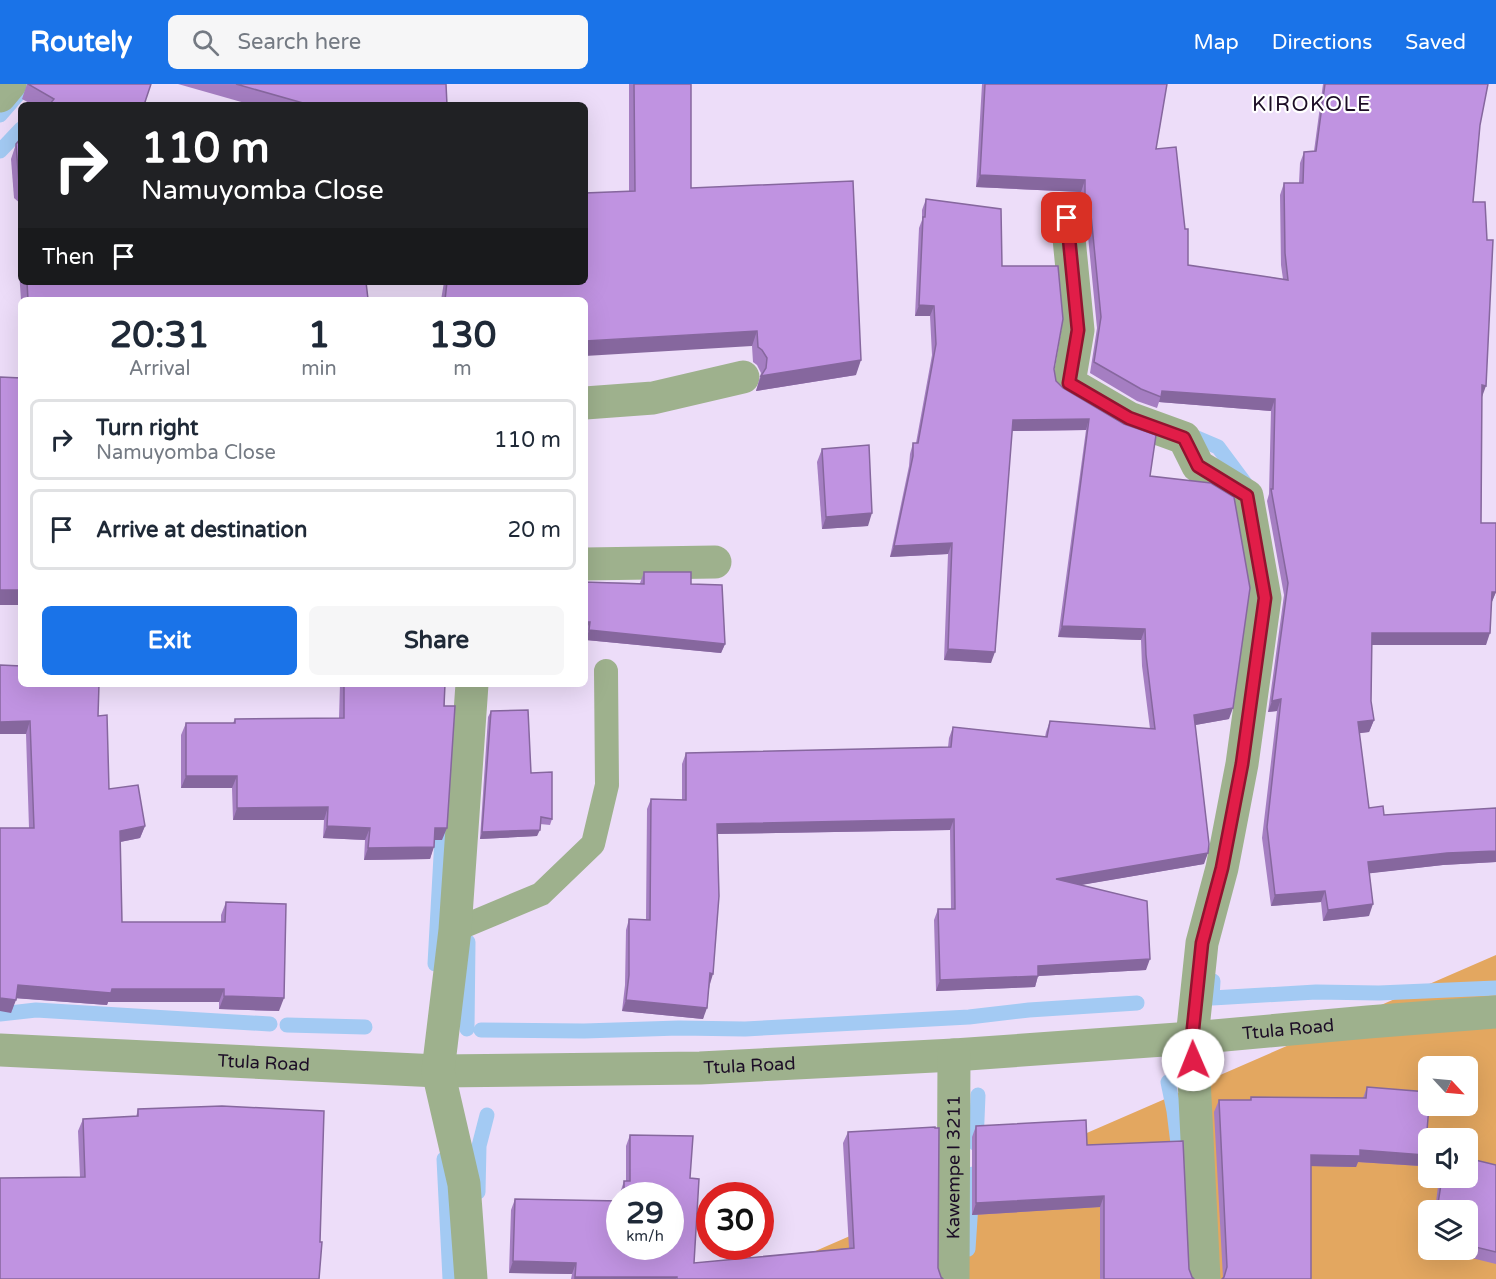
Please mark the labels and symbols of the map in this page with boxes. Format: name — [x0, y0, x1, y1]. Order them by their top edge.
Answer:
district label: KIROKOLE — [1252, 92, 1372, 117]
pin — [1041, 192, 1092, 243]
street label: Ttula Road — [1241, 1014, 1335, 1044]
position arrow — [1161, 1028, 1225, 1092]
street label: Ttula Road — [217, 1049, 310, 1076]
street label: Ttula Road — [703, 1052, 796, 1079]
north arrow — [1418, 1056, 1478, 1116]
street label: Kawempe I 3211 — [942, 1095, 965, 1239]
speed limit sign: 30 — [696, 1182, 774, 1260]

